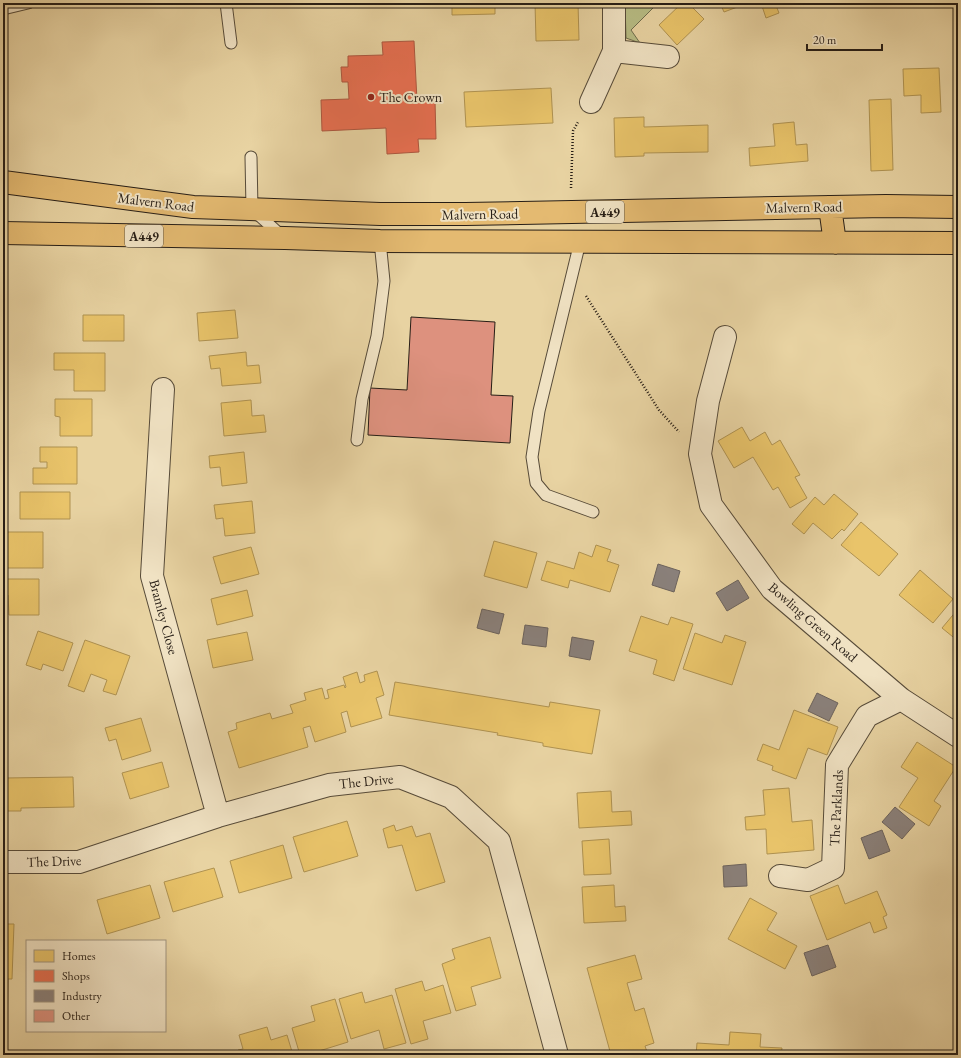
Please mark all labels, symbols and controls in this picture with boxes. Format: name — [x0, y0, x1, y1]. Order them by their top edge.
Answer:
scale bar — [807, 26, 882, 52]
text: 20 m — [813, 32, 837, 48]
place label: The Crown — [379, 88, 443, 106]
marker: The Crown — [366, 92, 376, 102]
street label: Malvern Road — [117, 188, 196, 216]
street label: Malvern Road — [765, 197, 843, 217]
road number: A449 — [586, 201, 624, 223]
street label: Malvern Road — [441, 204, 519, 224]
road number: A449 — [125, 225, 163, 247]
street label: Bramley Close — [145, 577, 183, 657]
street label: Bowling Green Road — [765, 578, 862, 666]
street label: The Drive — [338, 769, 395, 793]
street label: The Parklands — [825, 769, 847, 847]
street label: The Drive — [26, 851, 82, 871]
legend — [26, 940, 166, 1032]
text: Homes — [62, 948, 96, 964]
text: Shops — [62, 968, 90, 984]
text: Industry — [62, 988, 102, 1004]
text: Other — [62, 1008, 90, 1024]

